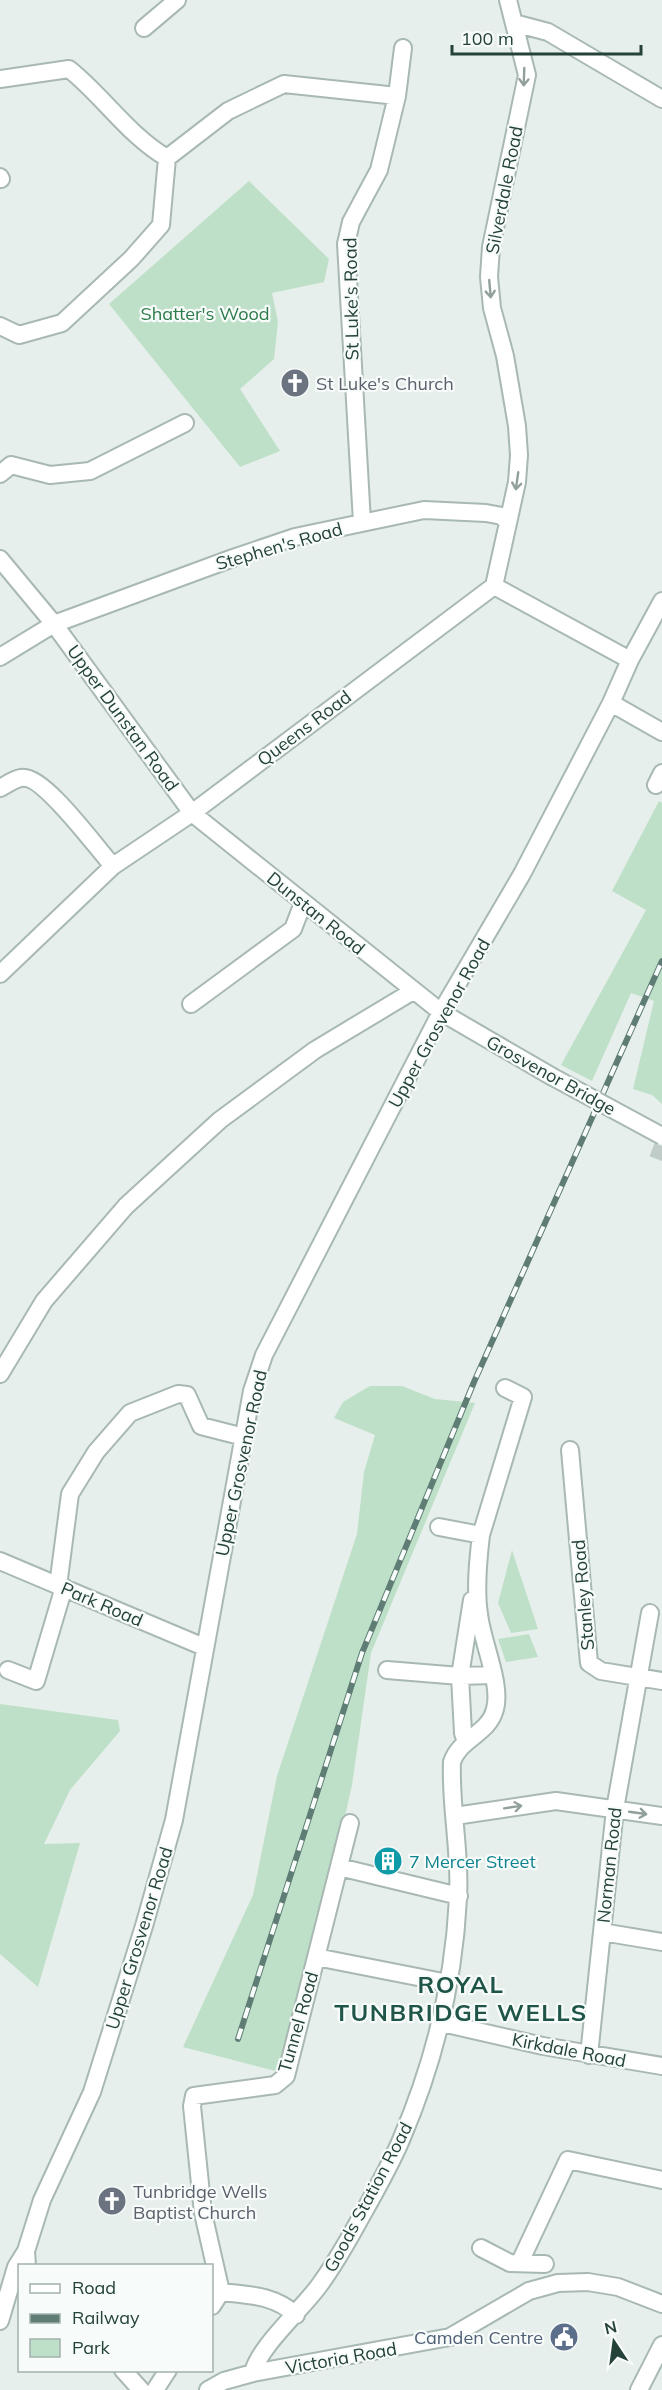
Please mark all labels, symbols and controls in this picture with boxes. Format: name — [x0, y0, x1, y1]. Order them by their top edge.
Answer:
scale bar — [452, 18, 641, 56]
text: 100 m — [461, 27, 514, 50]
one-way arrow — [519, 67, 530, 87]
street label: Silverdale Road — [480, 124, 528, 256]
street label: St Luke's Road — [338, 237, 364, 361]
one-way arrow — [485, 279, 496, 299]
park label: Shatter's Wood — [140, 302, 270, 325]
church icon: St Luke's Church — [279, 367, 311, 399]
place label: St Luke's Church — [316, 372, 454, 395]
one-way arrow — [511, 471, 522, 491]
street label: Stephen's Road — [213, 517, 345, 575]
street label: Upper Dunstan Road — [62, 640, 184, 796]
street label: Queens Road — [252, 685, 356, 771]
street label: Dunstan Road — [262, 866, 370, 960]
street label: Upper Grosvenor Road — [383, 934, 495, 1112]
street label: Grosvenor Bridge — [482, 1030, 620, 1120]
street label: Upper Grosvenor Road — [210, 1368, 272, 1558]
street label: Stanley Road — [567, 1539, 599, 1651]
street label: Park Road — [58, 1576, 146, 1632]
one-way arrow — [503, 1802, 522, 1813]
street label: Norman Road — [591, 1806, 627, 1924]
one-way arrow — [628, 1807, 648, 1818]
street label: Upper Grosvenor Road — [100, 1844, 178, 2032]
building icon: 7 Mercer Street — [372, 1845, 404, 1877]
place label: 7 Mercer Street — [409, 1850, 536, 1873]
street label: Tunnel Road — [273, 1969, 323, 2075]
district label: ROYAL TUNBRIDGE WELLS — [334, 1969, 588, 2027]
street label: Kirkdale Road — [510, 2028, 628, 2072]
street label: Goods Station Road — [319, 2118, 417, 2276]
place label: Tunbridge Wells Baptist Church — [133, 2180, 268, 2224]
church icon: Tunbridge Wells Baptist Church — [96, 2185, 128, 2217]
legend — [18, 2264, 213, 2372]
text: Road — [72, 2276, 116, 2299]
text: Railway — [72, 2306, 140, 2329]
north arrow — [584, 2312, 644, 2372]
text: N — [602, 2316, 619, 2338]
public building icon: Camden Centre — [548, 2321, 580, 2353]
place label: Camden Centre — [414, 2326, 543, 2349]
text: Park — [72, 2336, 111, 2359]
street label: Victoria Road — [284, 2337, 398, 2379]

